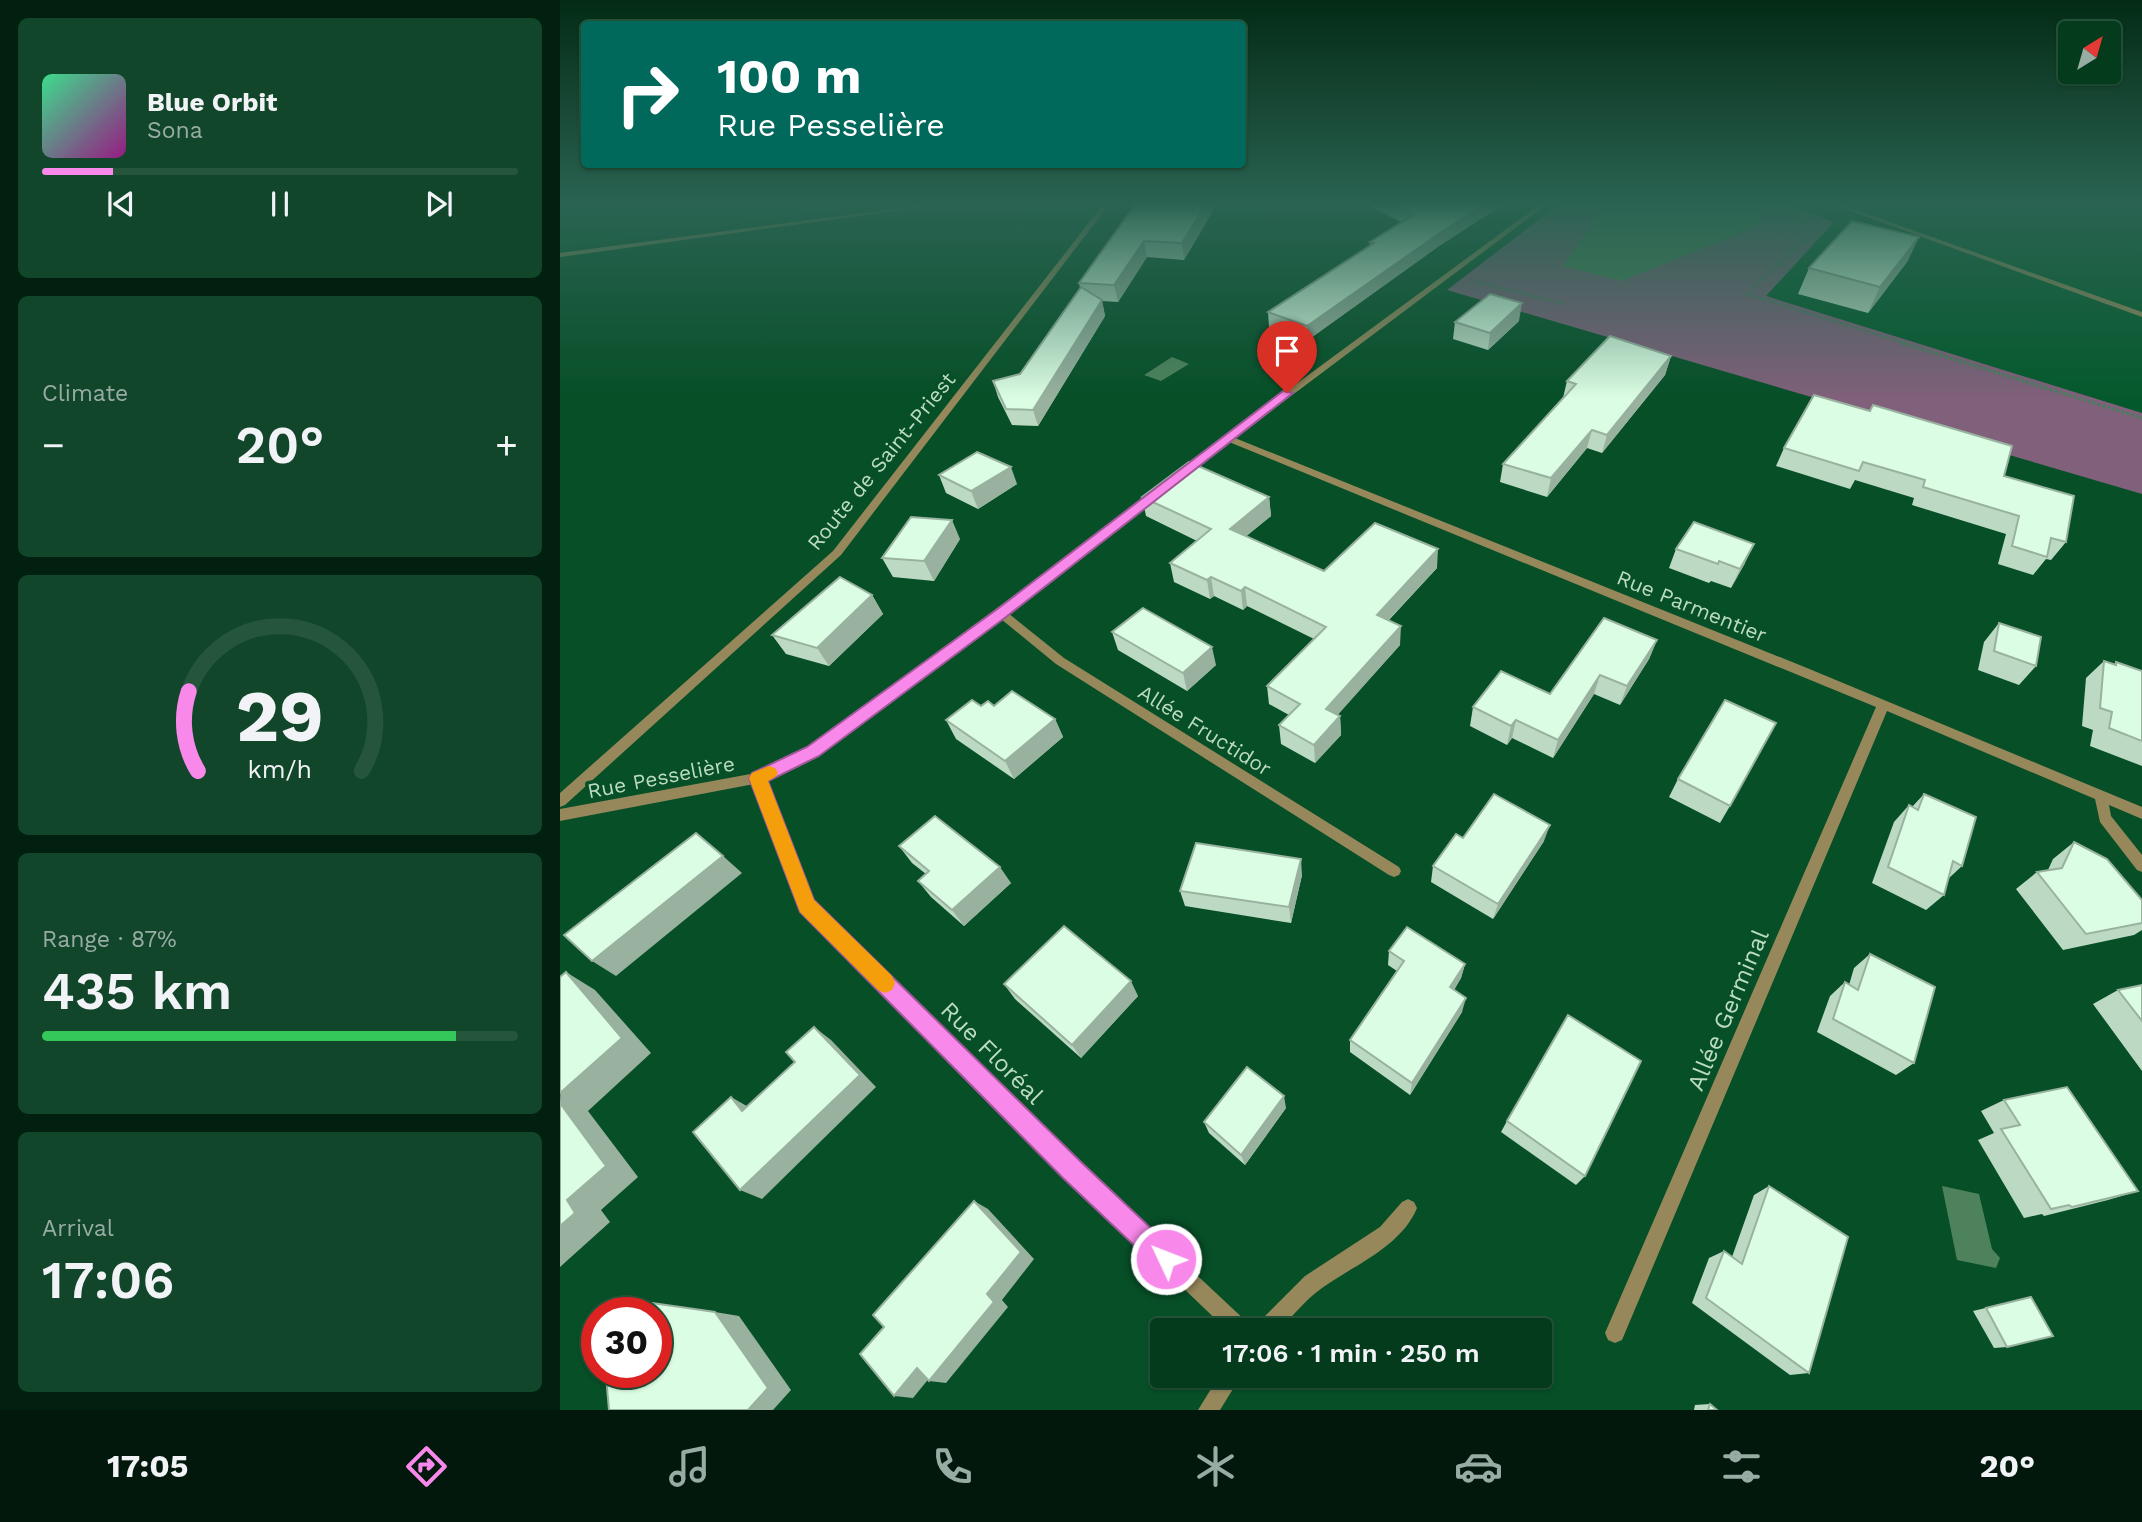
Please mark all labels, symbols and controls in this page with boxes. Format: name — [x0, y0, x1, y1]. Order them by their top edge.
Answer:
north arrow — [2058, 21, 2121, 84]
map controls — [2058, 21, 2121, 84]
text: 100 m — [717, 47, 861, 105]
icon: right — [602, 49, 693, 140]
text: Blue Orbit — [147, 87, 277, 117]
text: Rue Pesselière — [717, 106, 945, 144]
text: Sona — [147, 117, 203, 144]
icon: previous — [102, 185, 140, 223]
icon: pause — [261, 185, 299, 223]
icon: next — [420, 185, 458, 223]
pin — [1257, 321, 1317, 393]
icon: arrive — [1268, 332, 1306, 370]
street label: Route de Saint-Priest — [802, 367, 961, 555]
text: Climate — [42, 380, 128, 407]
text: 20° — [236, 415, 324, 476]
text: − — [42, 423, 65, 467]
text: + — [495, 423, 518, 467]
street label: Rue Parmentier — [1613, 565, 1771, 648]
text: 29 — [236, 673, 324, 759]
street label: Allée Fructidor — [1134, 679, 1276, 781]
street label: Rue Pesselière — [585, 750, 737, 804]
text: km/h — [248, 755, 312, 784]
street label: Allée Germinal — [1681, 925, 1775, 1095]
text: Range · 87% — [42, 926, 177, 953]
text: 435 km — [42, 961, 232, 1022]
street label: Rue Floréal — [935, 996, 1049, 1110]
text: Arrival — [42, 1215, 114, 1242]
position arrow — [1129, 1222, 1203, 1296]
text: 17:06 — [42, 1250, 174, 1311]
speed limit sign: 30 — [581, 1297, 672, 1388]
text: 17:06 · 1 min · 250 m — [1222, 1338, 1480, 1368]
icon: directions — [402, 1442, 451, 1491]
icon: music — [665, 1442, 714, 1491]
icon: phone — [928, 1442, 977, 1491]
icon: climate — [1191, 1442, 1240, 1491]
icon: car — [1454, 1442, 1503, 1491]
icon: filters — [1717, 1442, 1766, 1491]
text: 17:05 — [107, 1447, 188, 1485]
text: 20° — [1979, 1447, 2035, 1485]

